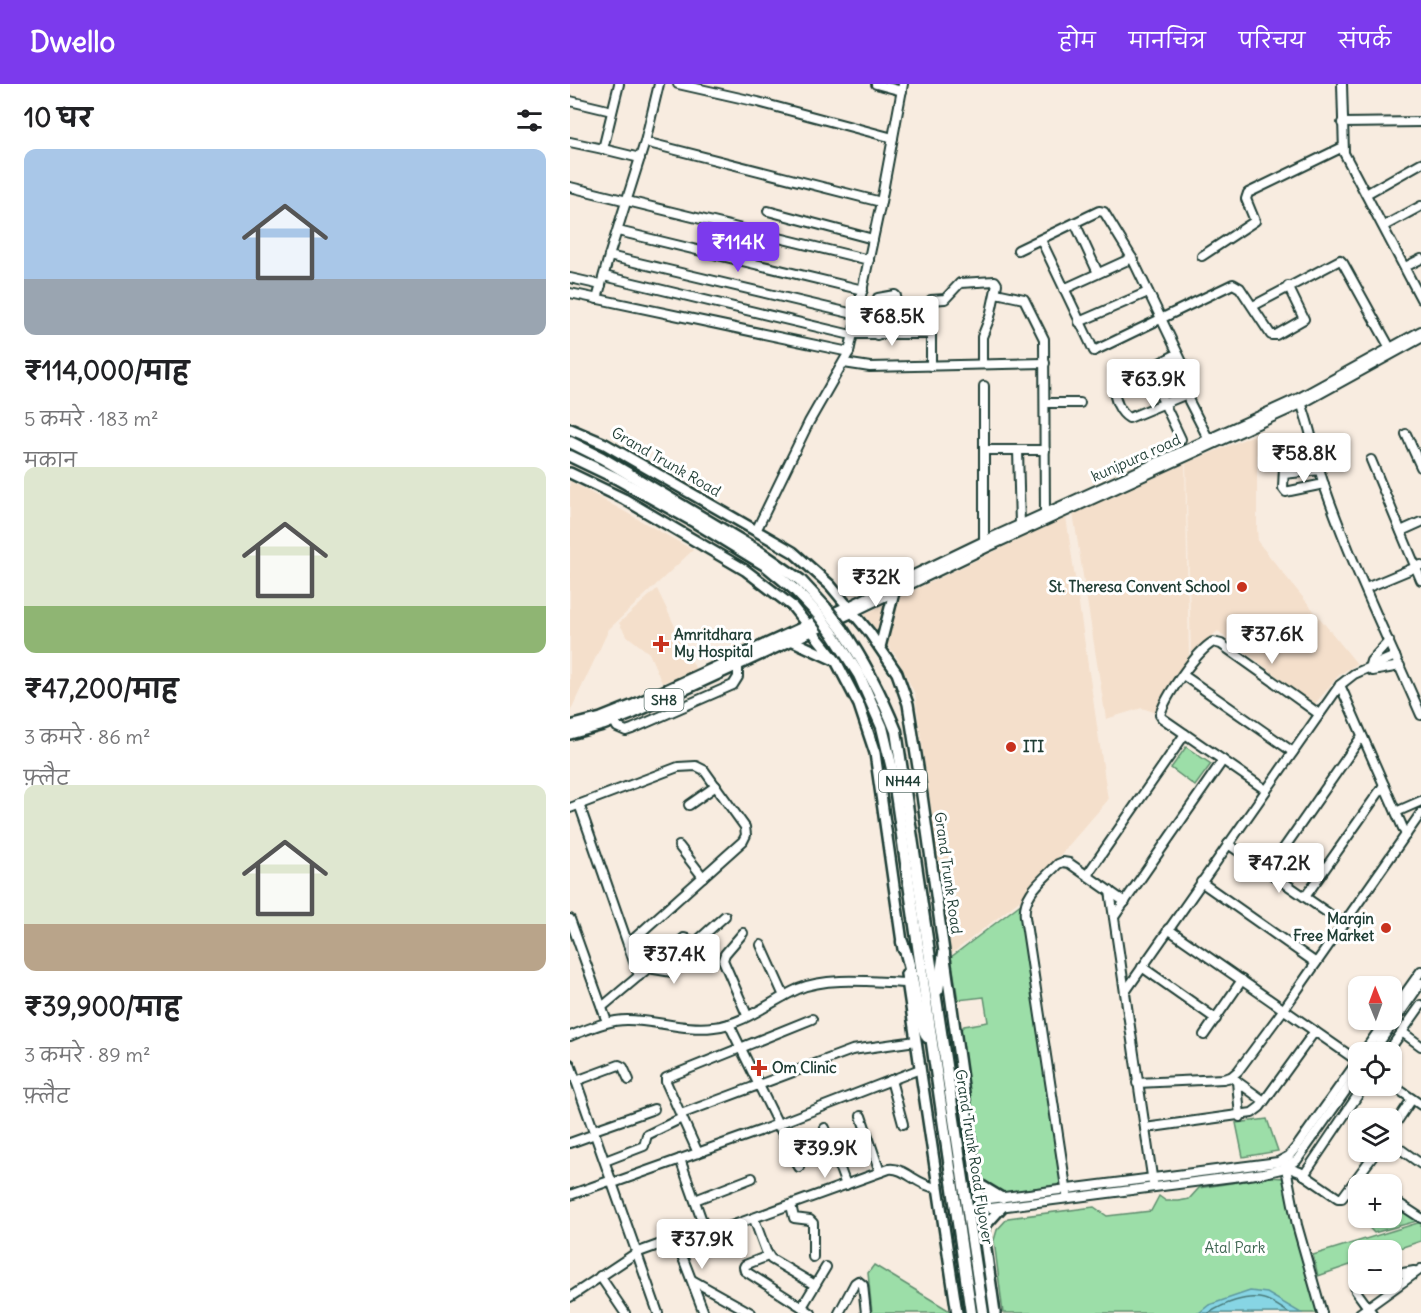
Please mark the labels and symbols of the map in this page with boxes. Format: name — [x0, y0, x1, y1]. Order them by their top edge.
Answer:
pin: ₹114K — [696, 222, 780, 273]
pin: ₹68.5K — [843, 296, 941, 347]
pin: ₹63.9K — [1104, 359, 1202, 410]
street label: Grand Trunk Road — [608, 423, 725, 501]
street label: kunjpura road — [1088, 429, 1183, 486]
pin: ₹58.8K — [1255, 433, 1353, 484]
pin: ₹32K — [840, 557, 912, 608]
place label: St. Theresa Convent School — [1049, 577, 1230, 596]
marker: St. Theresa Convent School — [1235, 580, 1249, 594]
pin: ₹37.6K — [1223, 614, 1321, 665]
place label: Amritdhara My Hospital — [674, 625, 753, 662]
marker: Amritdhara My Hospital — [652, 635, 670, 653]
road number: SH8 — [644, 689, 683, 711]
place label: ITI — [1023, 737, 1044, 756]
marker: ITI — [1004, 740, 1018, 754]
road number: NH44 — [879, 770, 927, 792]
street label: Grand Trunk Road — [931, 811, 967, 935]
pin: ₹47.2K — [1230, 843, 1328, 894]
place label: Margin Free Market — [1293, 909, 1375, 945]
marker: Margin Free Market — [1379, 921, 1393, 935]
pin: ₹37.4K — [625, 934, 723, 985]
north arrow — [1348, 976, 1402, 1030]
place label: Om Clinic — [772, 1058, 837, 1077]
marker: Om Clinic — [750, 1059, 768, 1077]
street label: Grand Trunk Road Flyover — [951, 1068, 998, 1246]
pin: ₹39.9K — [776, 1128, 874, 1179]
pin: ₹37.9K — [653, 1219, 751, 1270]
park label: Atal Park — [1204, 1238, 1266, 1257]

